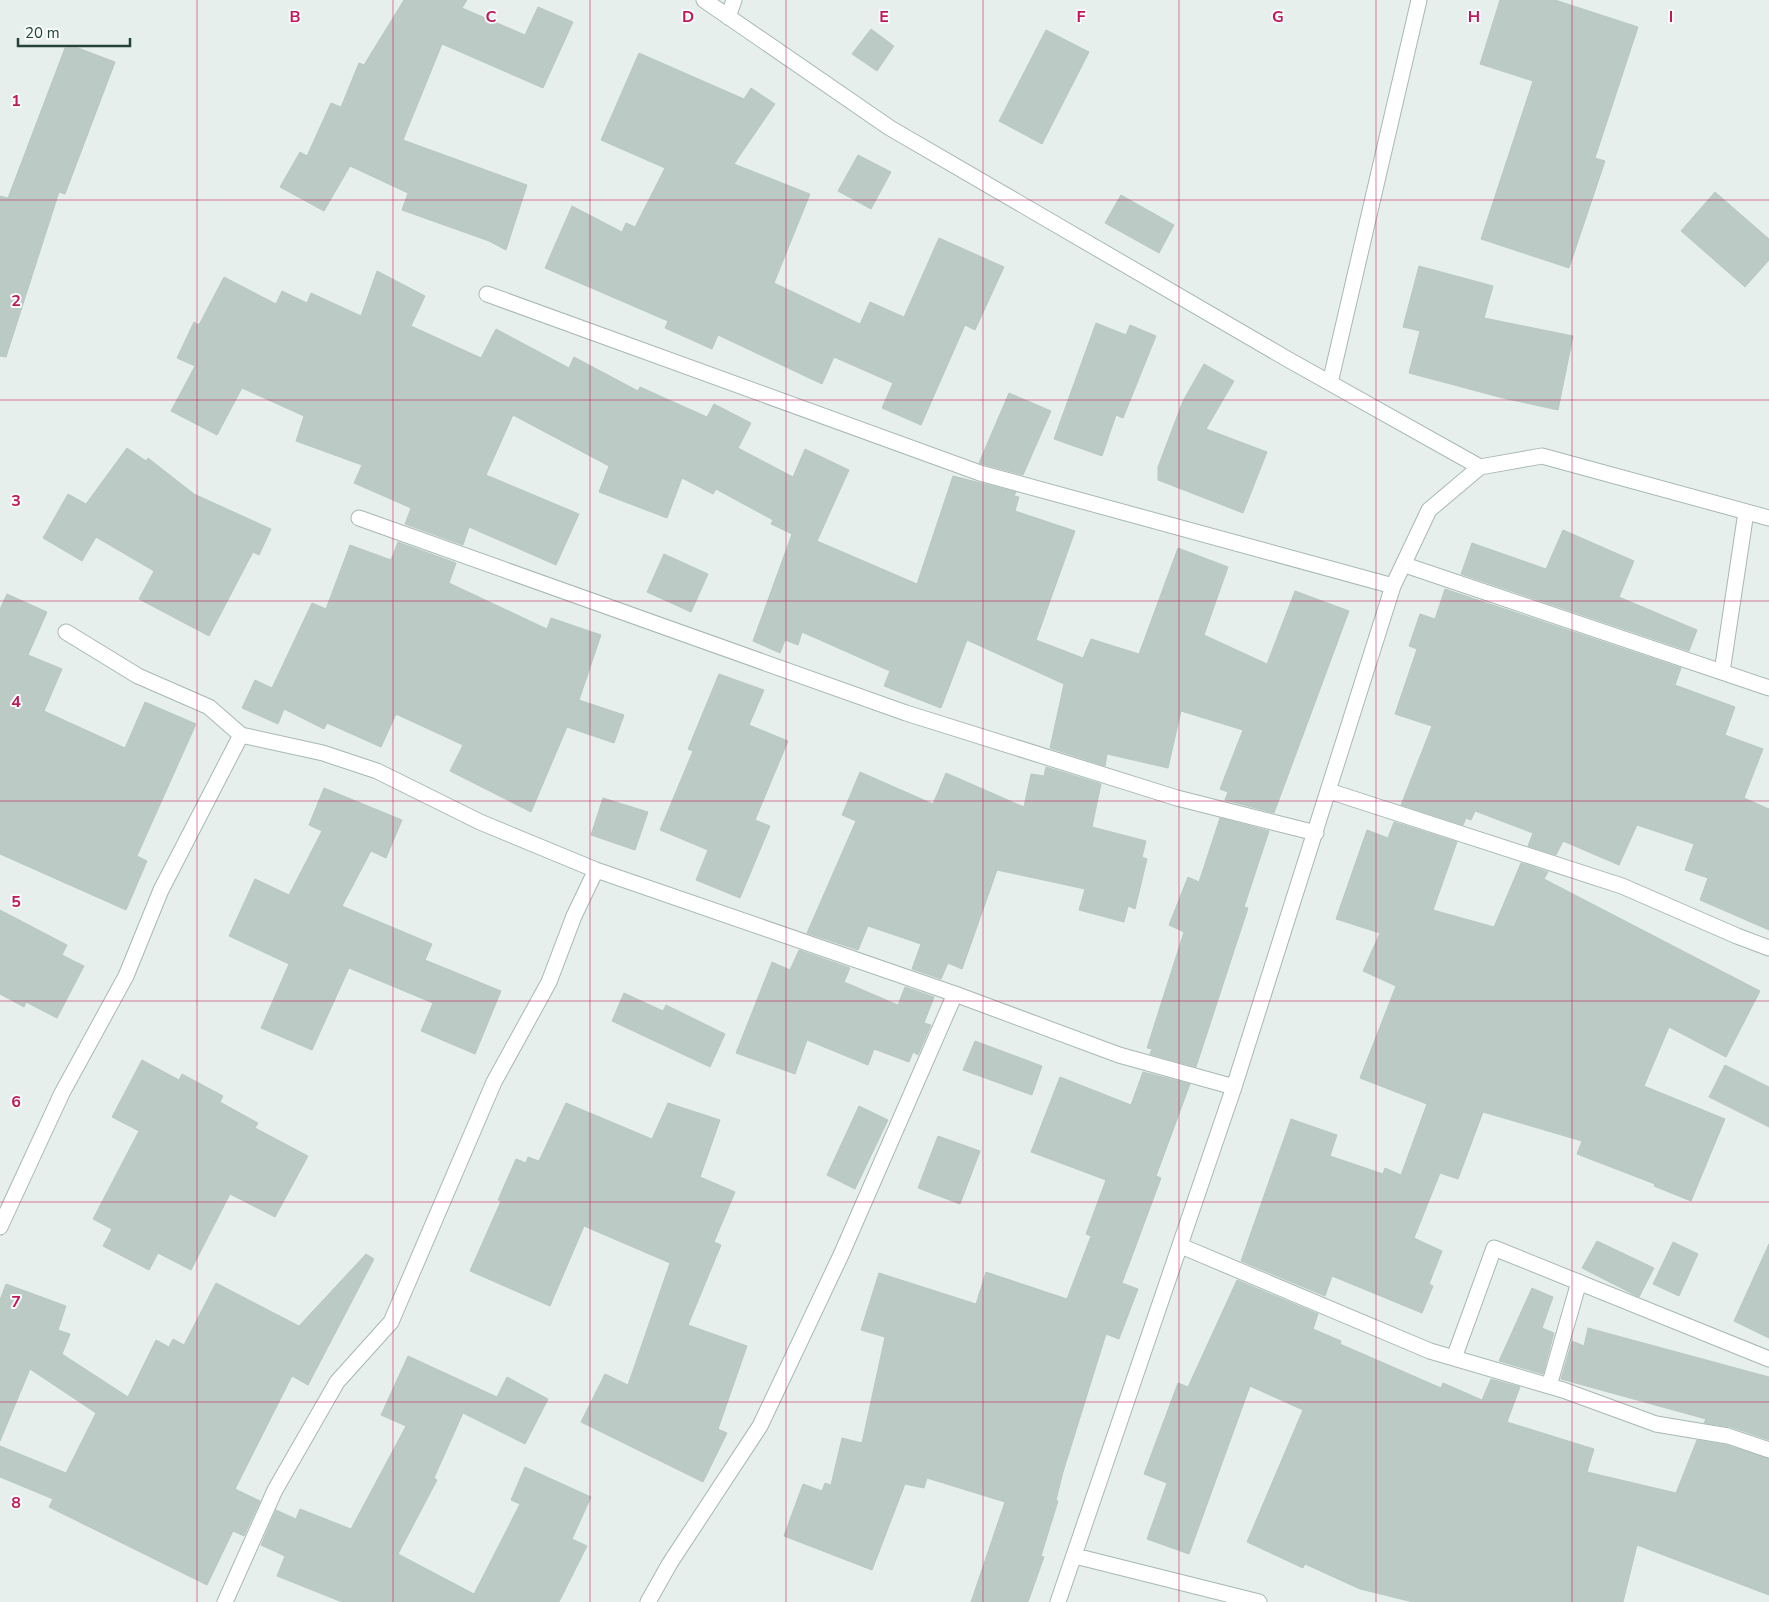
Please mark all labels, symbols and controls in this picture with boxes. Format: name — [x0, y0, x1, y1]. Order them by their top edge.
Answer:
text: B — [289, 6, 301, 28]
text: C — [486, 6, 497, 28]
text: D — [682, 6, 694, 28]
text: E — [879, 6, 889, 28]
text: F — [1077, 6, 1086, 28]
text: G — [1272, 6, 1284, 28]
text: H — [1468, 6, 1480, 28]
text: I — [1669, 6, 1673, 28]
scale bar — [18, 15, 130, 47]
text: 20 m — [25, 23, 60, 43]
text: 1 — [11, 90, 21, 112]
text: 2 — [11, 290, 21, 312]
text: 3 — [11, 490, 21, 512]
text: 4 — [11, 691, 21, 713]
text: 5 — [11, 891, 21, 913]
text: 6 — [11, 1091, 21, 1113]
text: 7 — [11, 1291, 21, 1313]
text: 8 — [11, 1492, 21, 1514]

